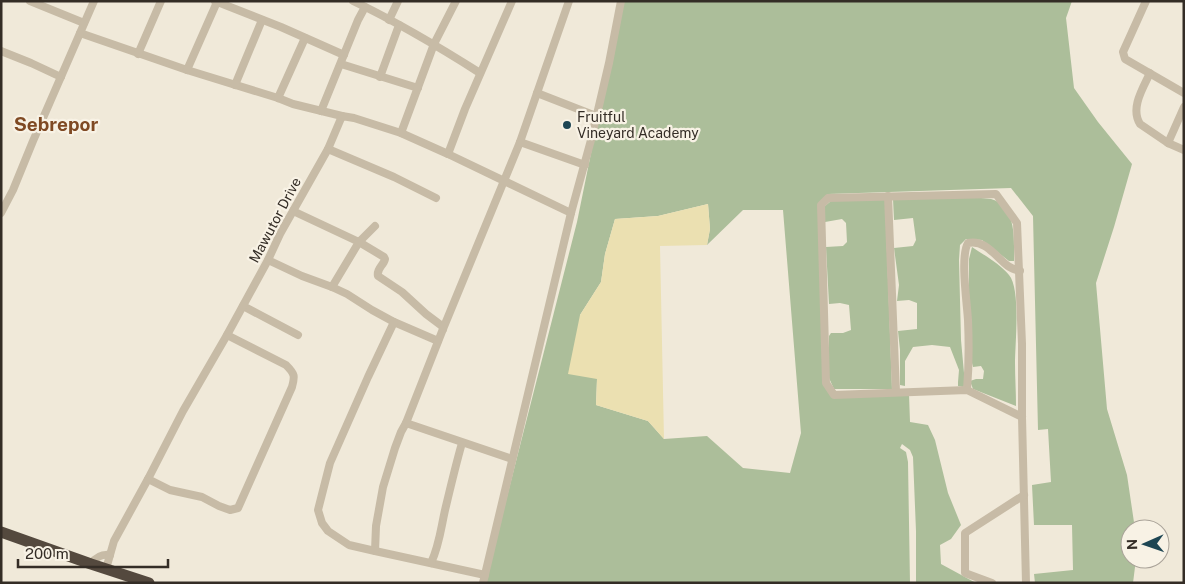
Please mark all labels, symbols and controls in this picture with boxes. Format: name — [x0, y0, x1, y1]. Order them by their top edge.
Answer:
place label: Fruitful Vineyard Academy — [577, 109, 699, 141]
district label: Sebrepor — [14, 113, 98, 135]
marker: Fruitful Vineyard Academy — [561, 119, 573, 131]
street label: Mawutor Drive — [246, 174, 304, 265]
north arrow — [1120, 519, 1170, 569]
scale bar — [18, 536, 168, 568]
text: N — [1124, 539, 1140, 550]
text: 200 m — [25, 545, 69, 562]

